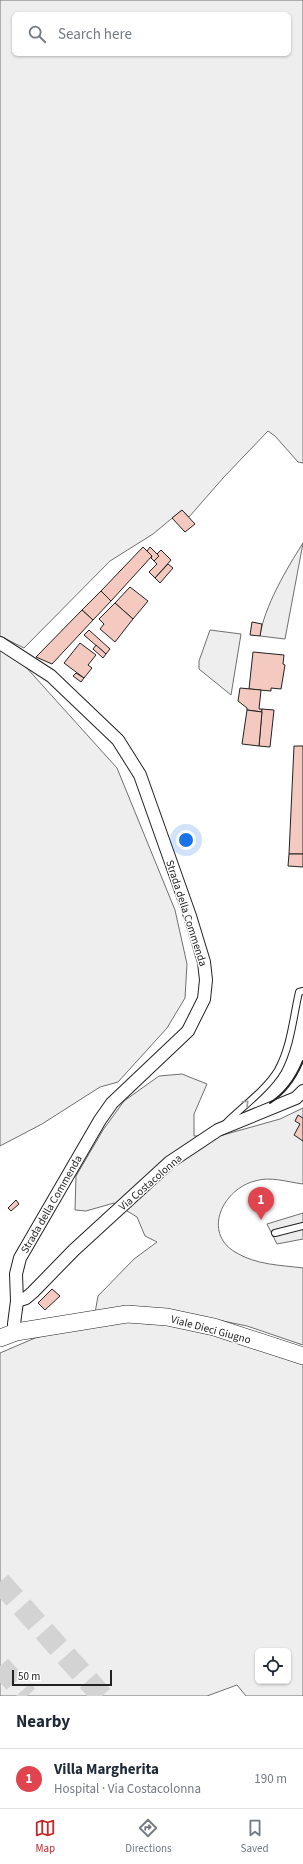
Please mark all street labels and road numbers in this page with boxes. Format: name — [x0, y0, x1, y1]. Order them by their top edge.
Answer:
street label: Strada della Commenda — [162, 858, 211, 968]
street label: Via Costacolonna — [116, 1151, 185, 1214]
street label: Strada della Commenda — [17, 1153, 86, 1256]
street label: Viale Dieci Giugno — [169, 1312, 253, 1347]

